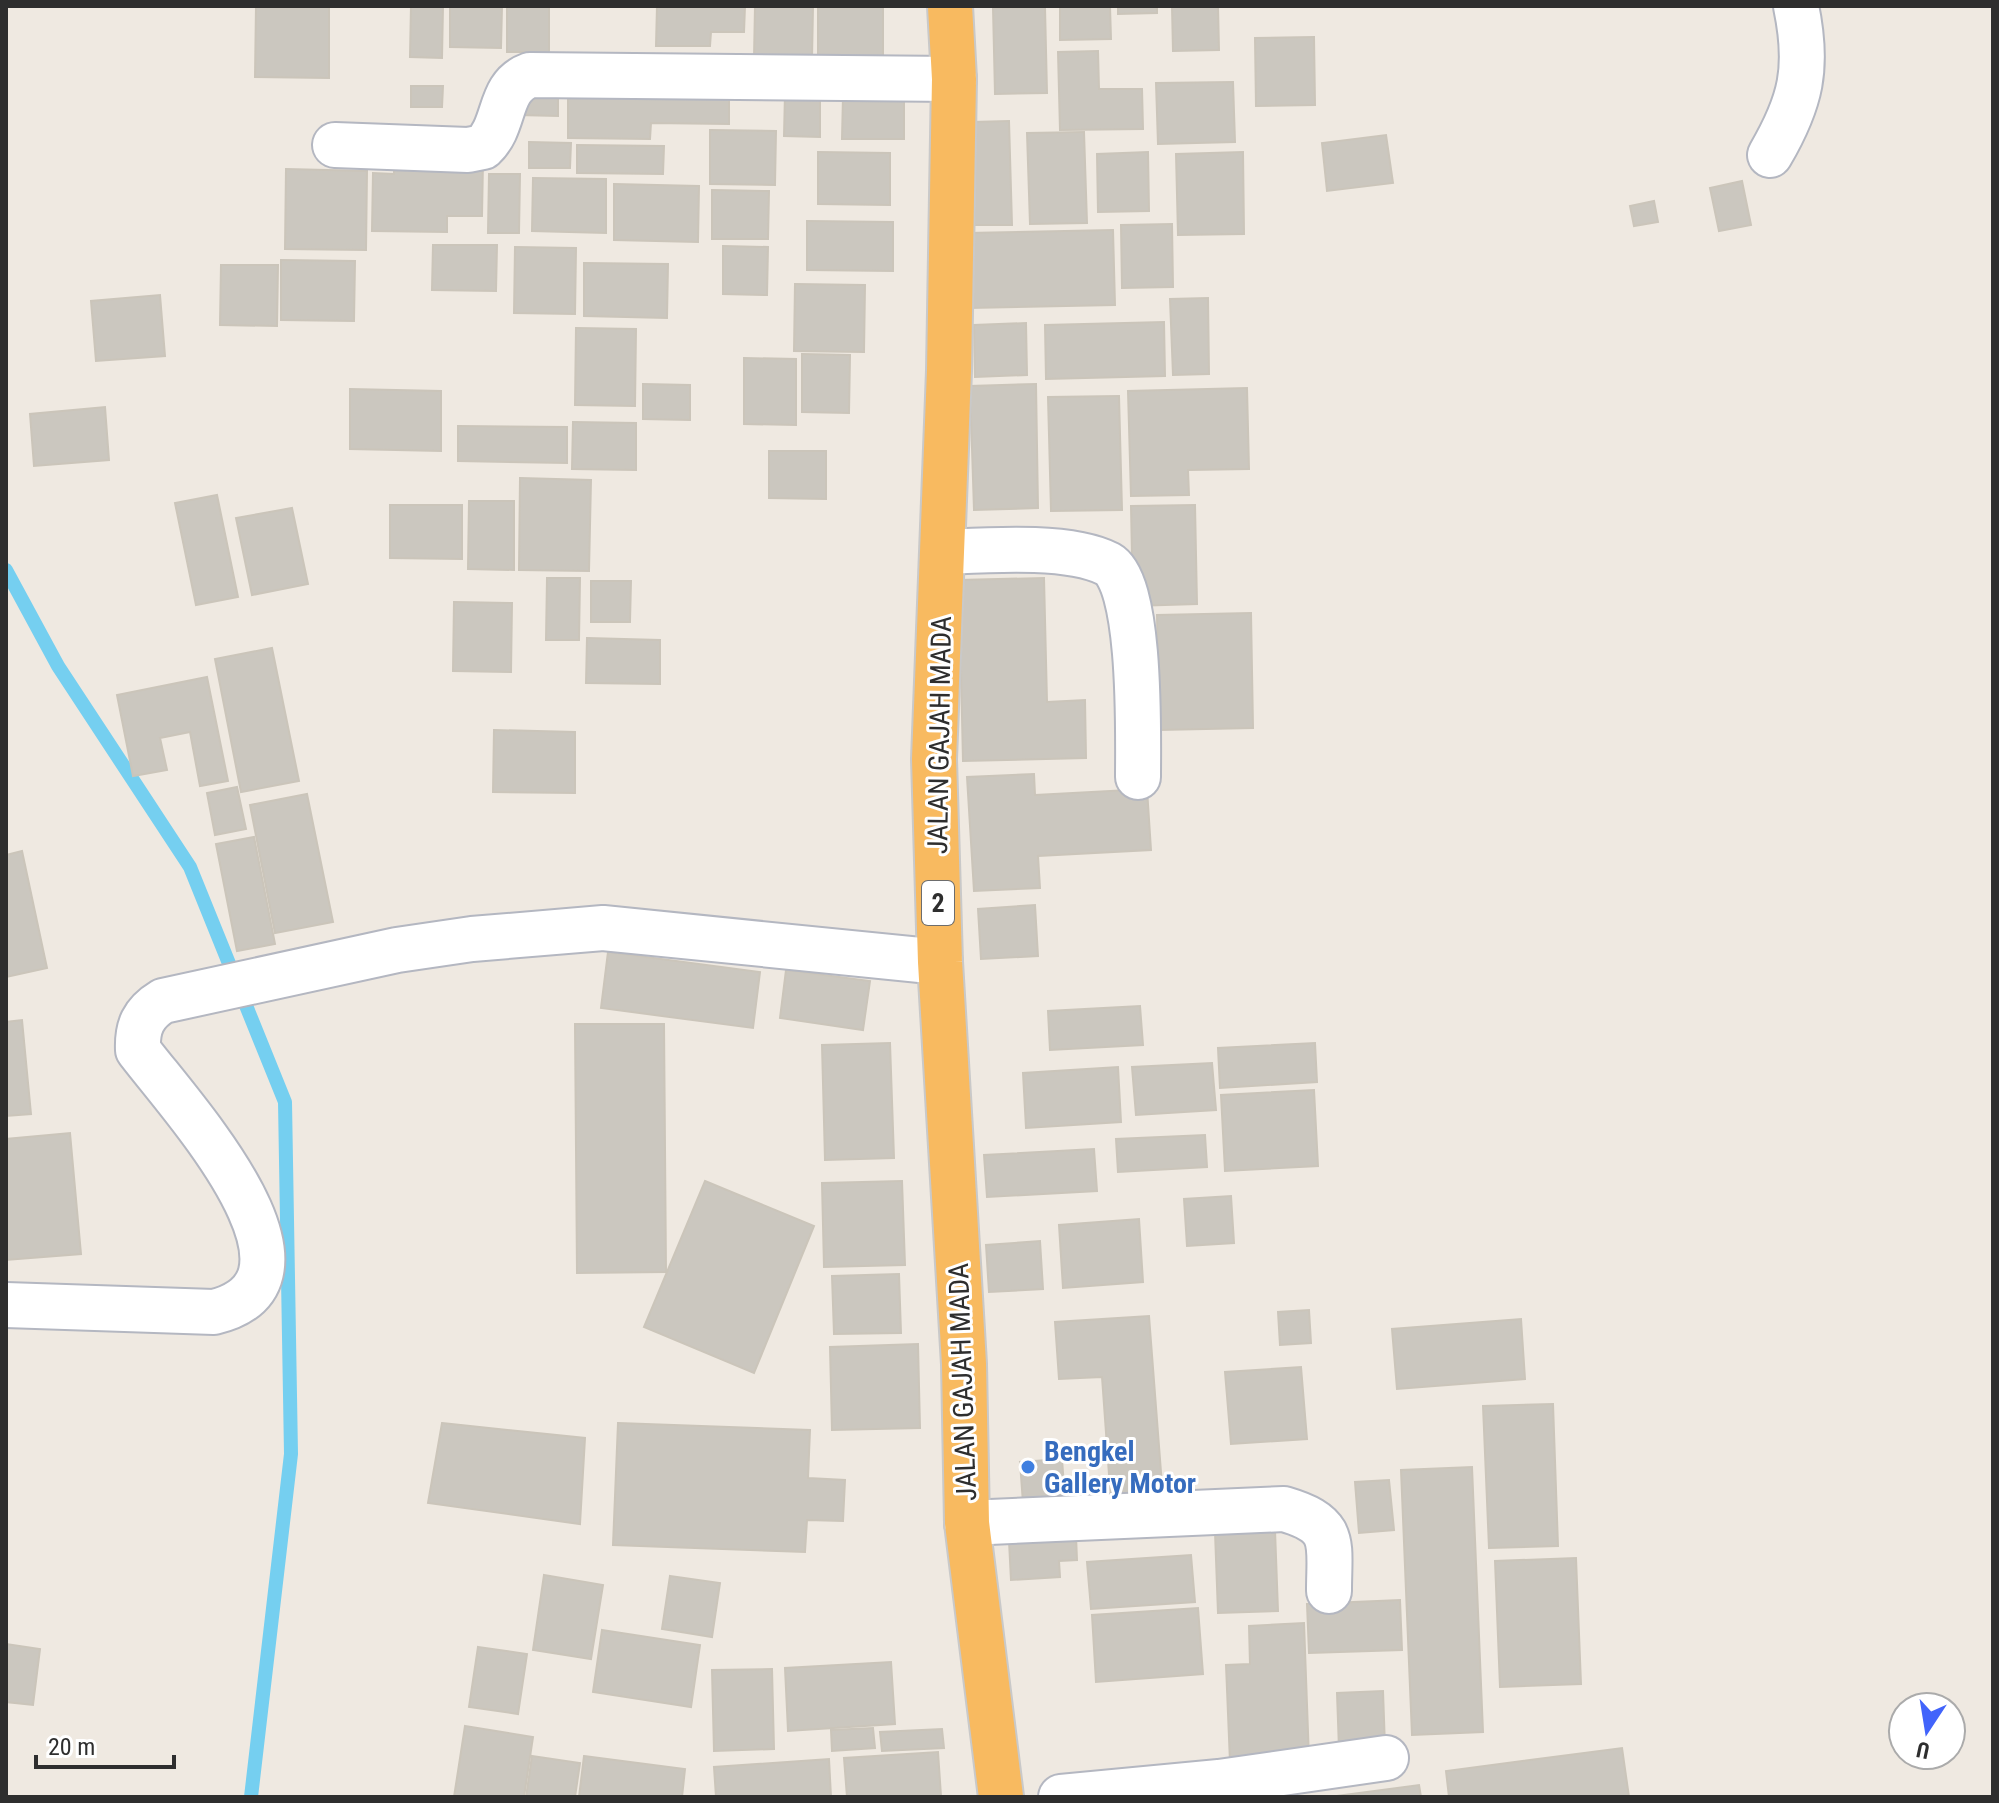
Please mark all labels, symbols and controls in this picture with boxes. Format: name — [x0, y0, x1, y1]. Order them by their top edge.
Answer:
street label: JALAN GAJAH MADA — [921, 616, 958, 854]
road number: 2 — [922, 881, 954, 925]
street label: JALAN GAJAH MADA — [942, 1262, 983, 1502]
place label: Bengkel Gallery Motor — [1044, 1435, 1196, 1500]
marker: Bengkel Gallery Motor — [1019, 1458, 1037, 1476]
north arrow — [1887, 1691, 1967, 1771]
scale bar — [36, 1719, 174, 1769]
text: 20 m — [48, 1733, 95, 1761]
text: U — [1914, 1737, 1932, 1764]

